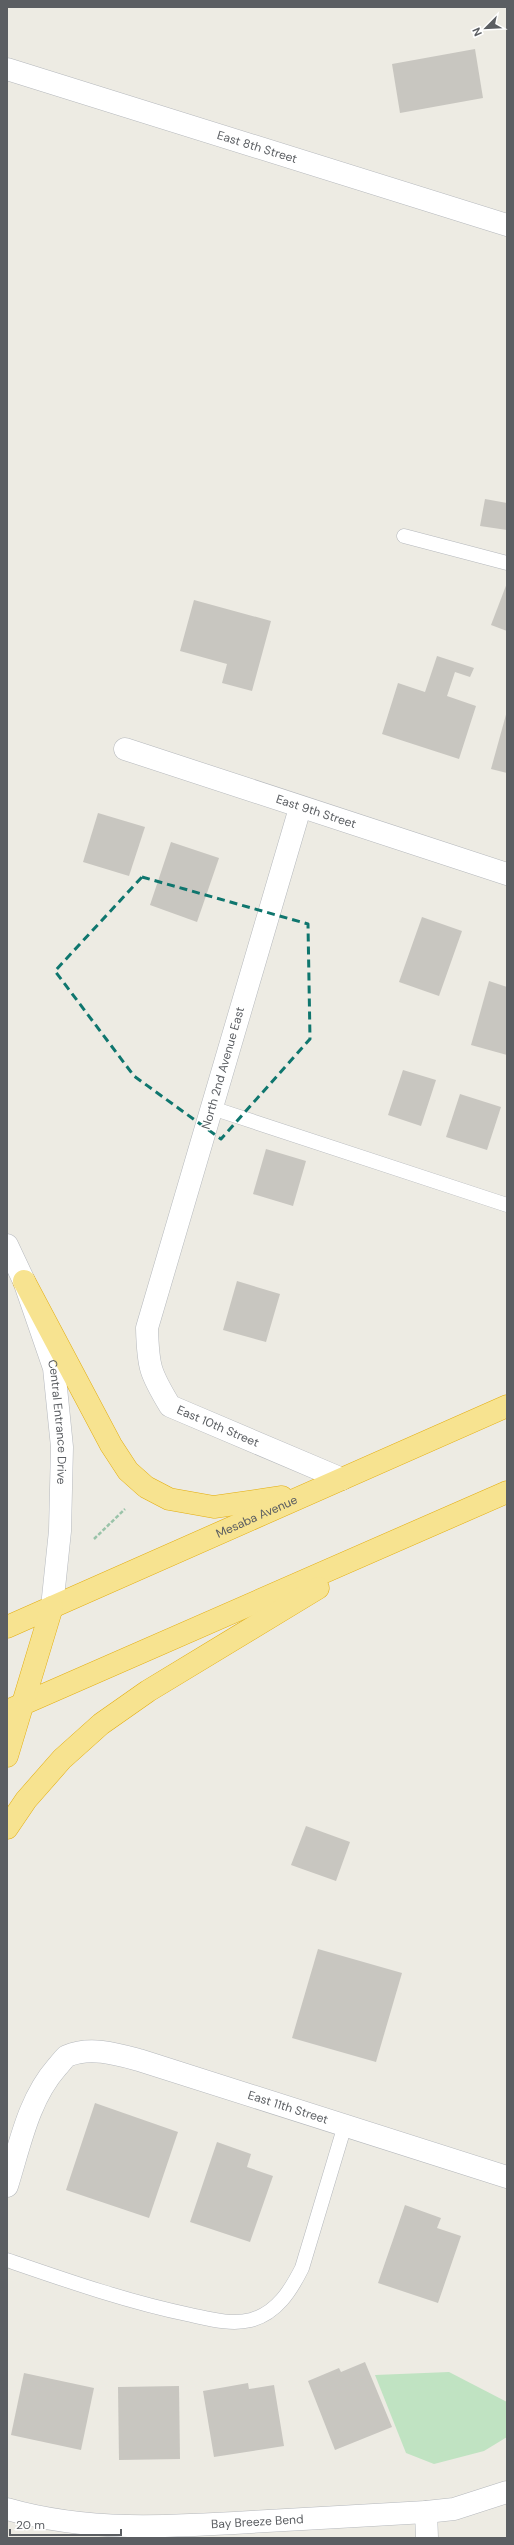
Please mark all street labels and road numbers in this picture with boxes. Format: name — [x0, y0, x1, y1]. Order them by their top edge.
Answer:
street label: East 8th Street — [215, 127, 299, 167]
street label: East 9th Street — [274, 791, 358, 832]
street label: North 2nd Avenue East — [198, 1005, 248, 1131]
street label: Central Entrance Drive — [44, 1357, 70, 1485]
street label: East 10th Street — [174, 1402, 262, 1451]
street label: Mesaba Avenue — [213, 1492, 300, 1542]
street label: East 11th Street — [246, 2087, 331, 2128]
street label: Bay Breeze Bend — [211, 2511, 304, 2532]

